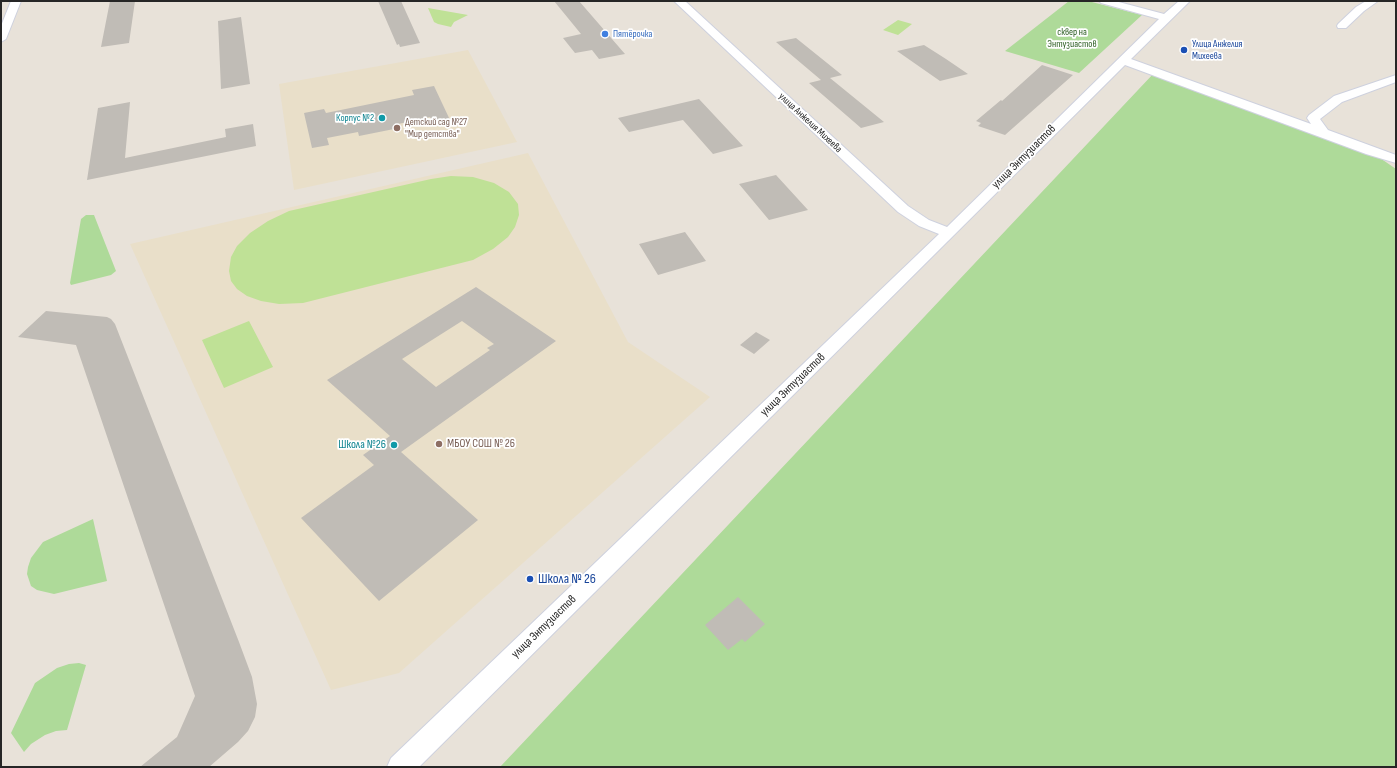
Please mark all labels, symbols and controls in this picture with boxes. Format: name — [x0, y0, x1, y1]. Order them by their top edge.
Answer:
park label: сквер на Энтузиастов — [1047, 26, 1097, 50]
place label: Пятёрочка — [613, 28, 652, 40]
marker: Пятёрочка — [600, 29, 610, 39]
place label: Улица Анжелия Михеева — [1192, 38, 1243, 62]
marker: Улица Анжелия Михеева — [1179, 45, 1189, 55]
street label: улица Анжелия Михеева — [776, 91, 844, 155]
place label: Корпус №2 — [336, 112, 374, 124]
marker: Корпус №2 — [377, 113, 387, 123]
place label: Детский сад №27 "Мир детства" — [405, 116, 467, 140]
street label: улица Энтузиастов — [989, 122, 1059, 192]
marker: Детский сад №27 "Мир детства" — [392, 123, 402, 133]
street label: улица Энтузиастов — [758, 350, 828, 420]
place label: МБОУ СОШ № 26 — [447, 437, 515, 451]
place label: Школа №26 — [338, 438, 386, 452]
marker: МБОУ СОШ № 26 — [434, 439, 444, 449]
marker: Школа №26 — [389, 440, 399, 450]
place label: Школа № 26 — [538, 571, 596, 587]
marker: Школа № 26 — [525, 574, 535, 584]
street label: улица Энтузиастов — [509, 592, 579, 662]

